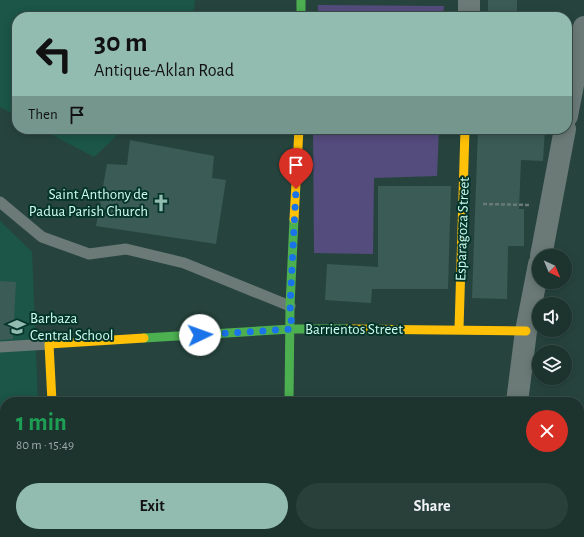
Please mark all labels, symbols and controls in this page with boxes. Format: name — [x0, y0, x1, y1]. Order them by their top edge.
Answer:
icon: left — [28, 28, 80, 80]
text: 30 m — [94, 29, 147, 57]
text: Antique-Aklan Road — [94, 62, 234, 80]
icon: arrive — [66, 104, 88, 126]
text: Then — [28, 107, 58, 122]
pin — [279, 148, 313, 189]
icon: arrive — [285, 154, 307, 176]
street label: Esparagoza Street — [453, 176, 472, 281]
place label: Saint Anthony de Padua Parish Church — [29, 187, 148, 219]
church icon: Saint Anthony de Padua Parish Church — [151, 193, 171, 213]
north arrow — [532, 249, 572, 289]
map controls — [532, 249, 572, 385]
button: sound — [532, 297, 572, 337]
place label: Barbaza Central School — [30, 311, 114, 343]
position arrow — [179, 314, 221, 356]
school or university icon: Barbaza Central School — [7, 317, 27, 337]
street label: Barrientos Street — [305, 322, 403, 337]
button: layers — [532, 345, 572, 385]
button: close — [526, 410, 568, 452]
text: 1 min — [16, 411, 67, 435]
text: 80 m · 15:49 — [16, 439, 74, 452]
button: Exit — [16, 483, 288, 529]
button: Share — [296, 483, 568, 529]

